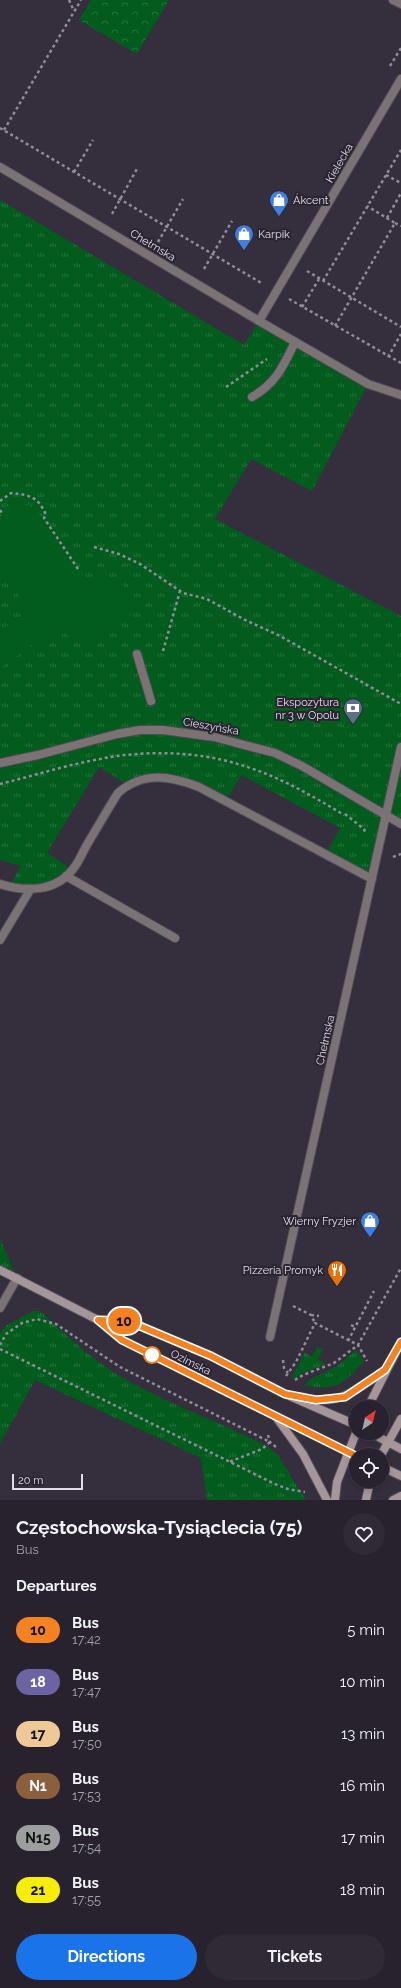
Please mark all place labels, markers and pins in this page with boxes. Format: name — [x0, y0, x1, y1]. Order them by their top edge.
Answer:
shop icon: Ákcent — [268, 189, 290, 217]
place label: Ákcent — [293, 193, 329, 207]
shop icon: Karpik — [233, 223, 255, 251]
place label: Karpik — [258, 228, 290, 241]
place label: Ekspozytura nr 3 w Opolu — [275, 696, 339, 722]
bank icon: Ekspozytura nr 3 w Opolu — [342, 697, 364, 725]
shop icon: Wierny Fryzjer — [359, 1210, 381, 1238]
place label: Wierny Fryzjer — [283, 1215, 356, 1228]
restaurant icon: Pizzeria Promyk — [326, 1259, 348, 1287]
place label: Pizzeria Promyk — [243, 1264, 323, 1277]
unlabelled marker — [143, 1346, 161, 1364]

